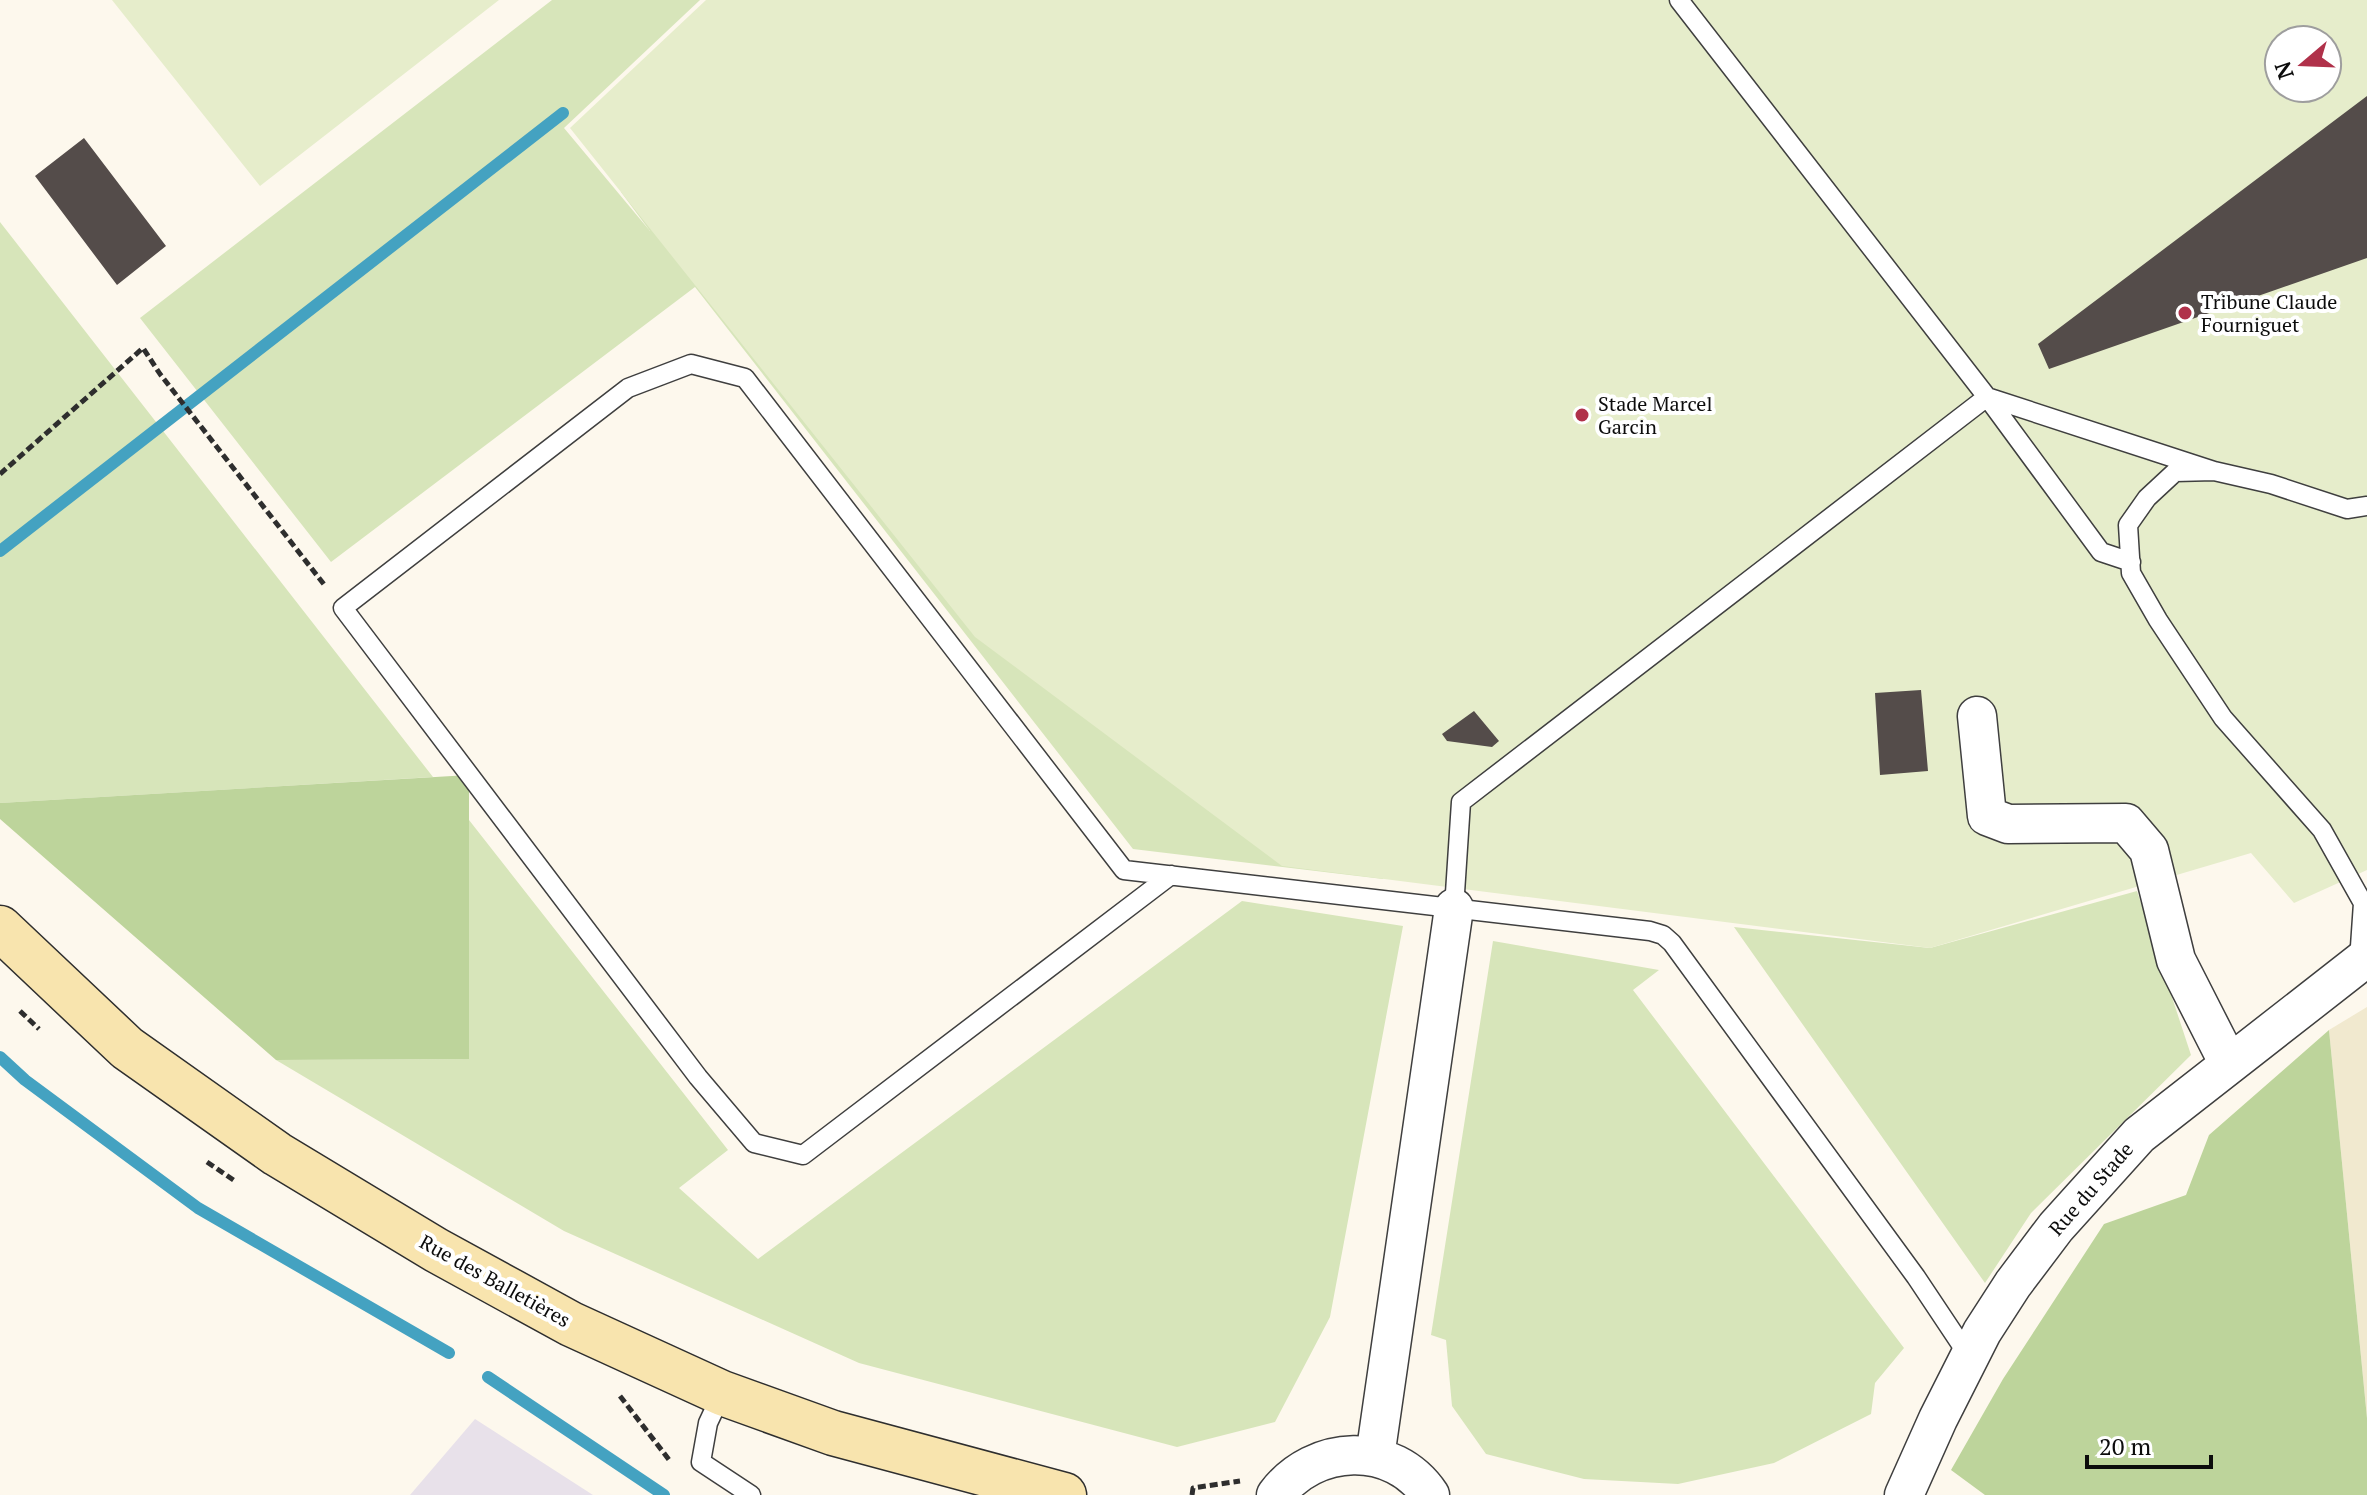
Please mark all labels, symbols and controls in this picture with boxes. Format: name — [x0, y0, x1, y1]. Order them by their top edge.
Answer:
north arrow — [2263, 24, 2343, 104]
text: N — [2267, 58, 2300, 83]
place label: Tribune Claude Fourniguet — [2201, 288, 2337, 338]
marker: Tribune Claude Fourniguet — [2176, 304, 2194, 322]
place label: Stade Marcel Garcin — [1598, 390, 1712, 440]
marker: Stade Marcel Garcin — [1573, 406, 1591, 424]
street label: Rue du Stade — [2042, 1136, 2139, 1241]
street label: Rue des Balletières — [415, 1228, 575, 1333]
scale bar — [2087, 1419, 2211, 1469]
text: 20 m — [2099, 1430, 2151, 1462]

